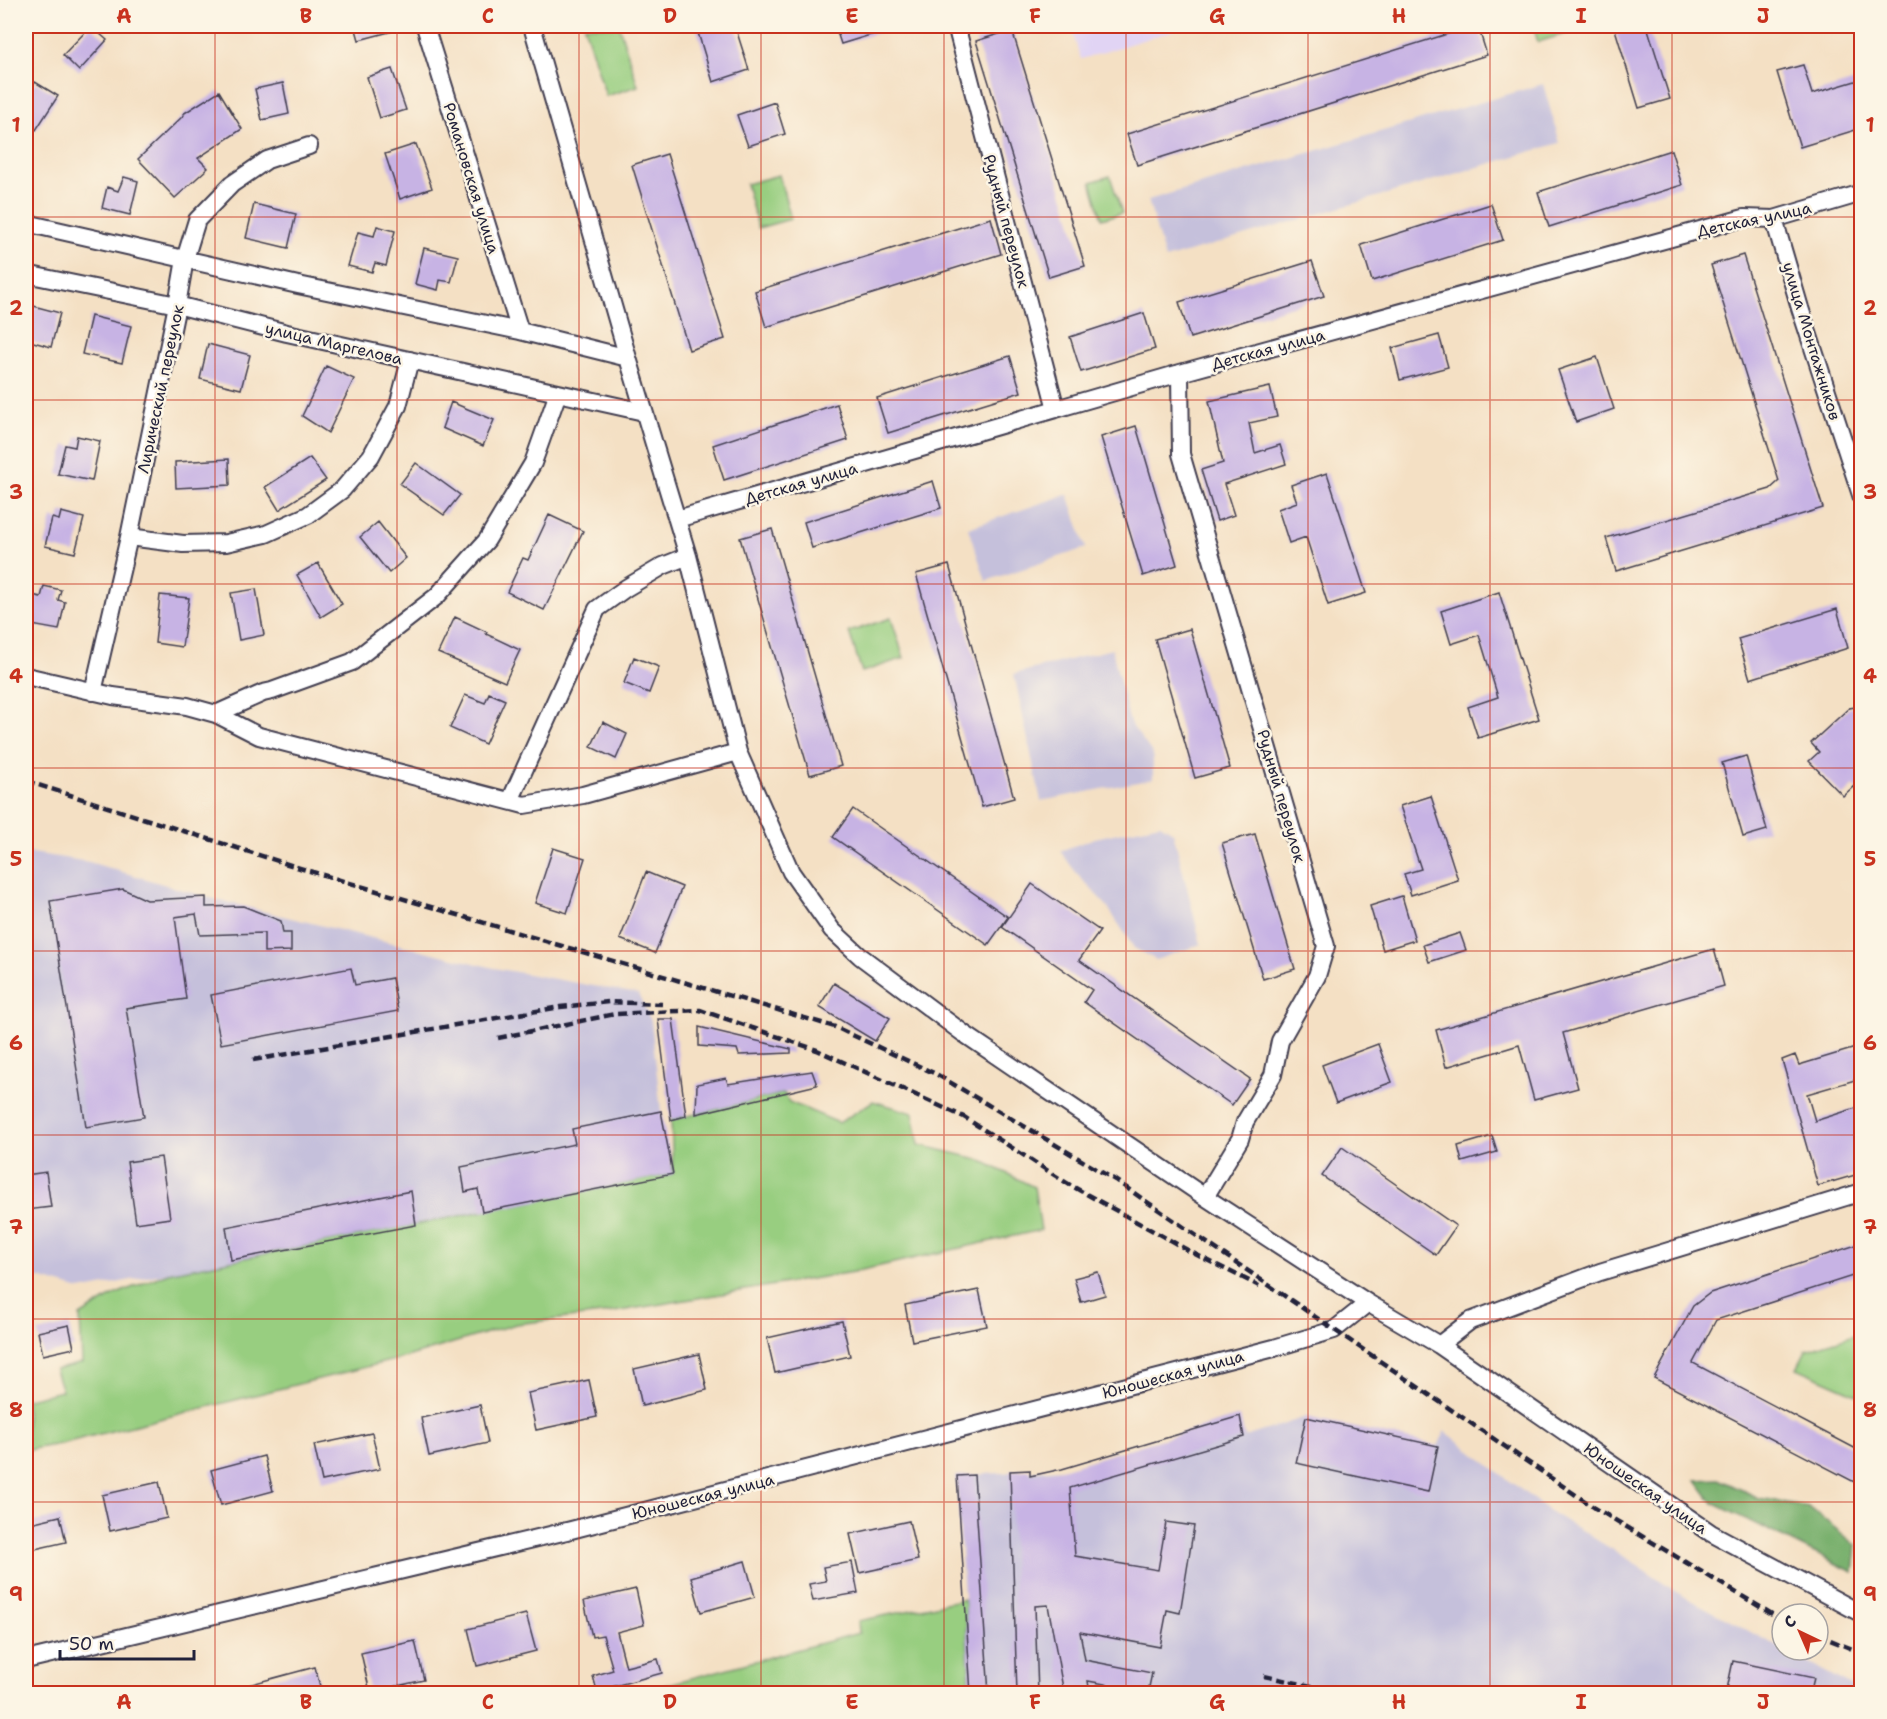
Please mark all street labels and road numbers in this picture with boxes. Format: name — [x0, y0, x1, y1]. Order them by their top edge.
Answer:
street label: Романовская улица — [439, 100, 505, 256]
street label: Рудный переулок — [979, 152, 1035, 291]
street label: Детская улица — [1695, 197, 1813, 242]
street label: улица Монтажников — [1777, 260, 1846, 423]
street label: Лирический переулок — [132, 302, 189, 475]
street label: улица Маргелова — [263, 317, 405, 370]
street label: Детская улица — [1209, 324, 1327, 375]
street label: Детская улица — [742, 457, 860, 510]
street label: Рудный переулок — [1252, 727, 1311, 866]
street label: Юношеская улица — [1100, 1345, 1246, 1403]
street label: Юношеская улица — [1580, 1438, 1711, 1539]
street label: Юношеская улица — [630, 1469, 776, 1524]

